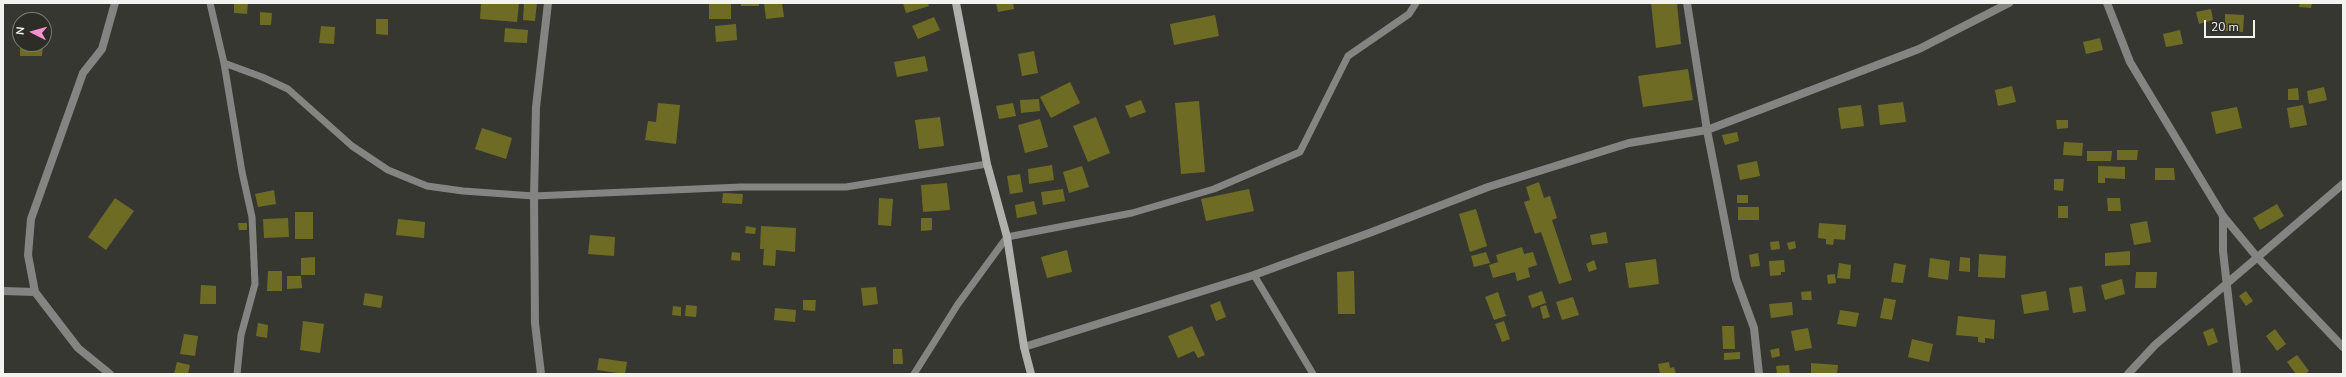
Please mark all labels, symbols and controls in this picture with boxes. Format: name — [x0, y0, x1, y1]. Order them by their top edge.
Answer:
north arrow — [12, 12, 52, 52]
scale bar — [2206, 12, 2257, 38]
text: 20 m — [2211, 19, 2239, 35]
text: N — [13, 26, 28, 36]

